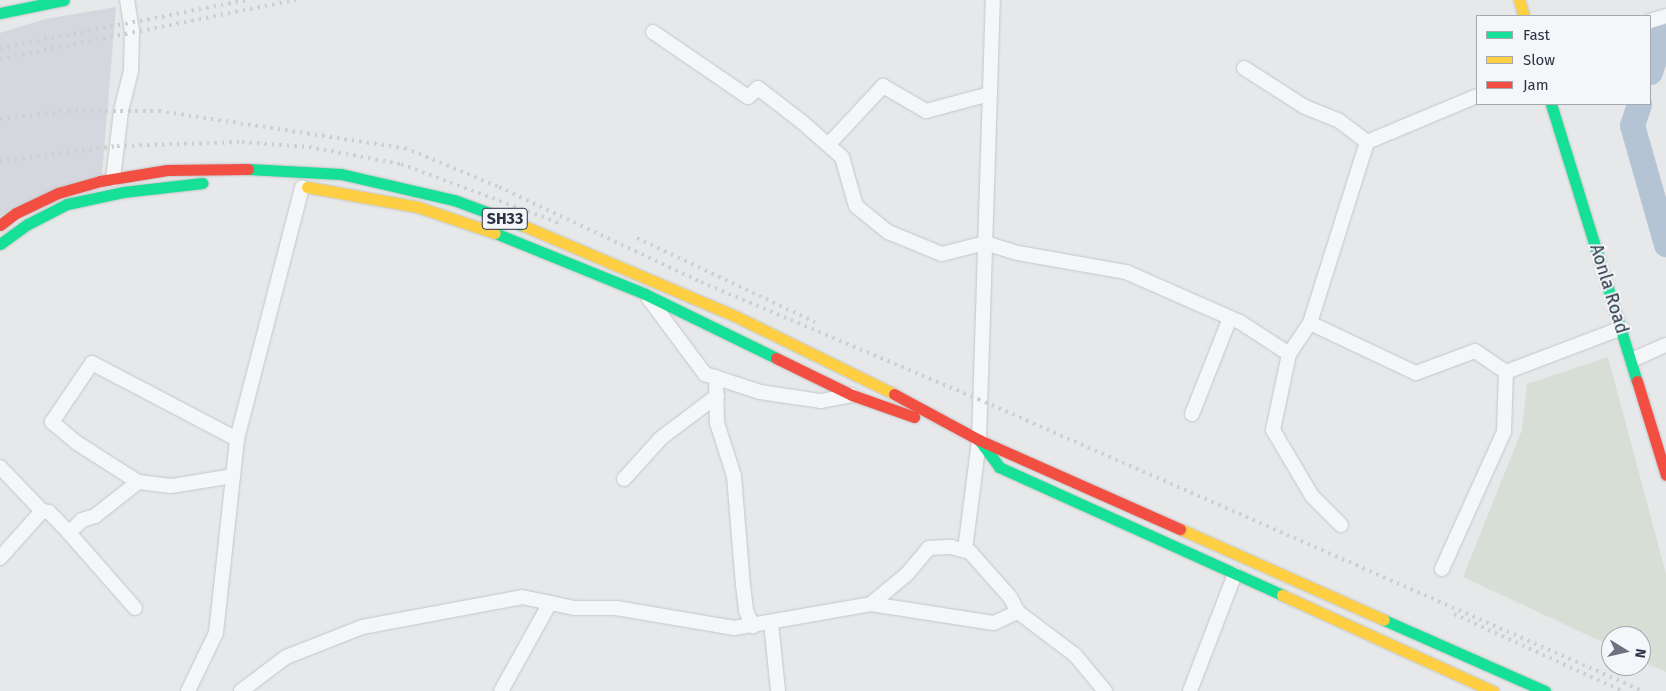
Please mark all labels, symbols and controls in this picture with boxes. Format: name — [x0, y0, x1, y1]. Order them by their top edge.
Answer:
legend — [1476, 15, 1651, 105]
text: Fast — [1523, 26, 1550, 44]
text: Slow — [1523, 51, 1555, 69]
text: Jam — [1523, 76, 1549, 94]
road number: SH33 — [481, 205, 529, 232]
street label: Aonla Road — [1585, 242, 1633, 336]
north arrow — [1601, 626, 1651, 676]
text: N — [1631, 647, 1649, 659]

